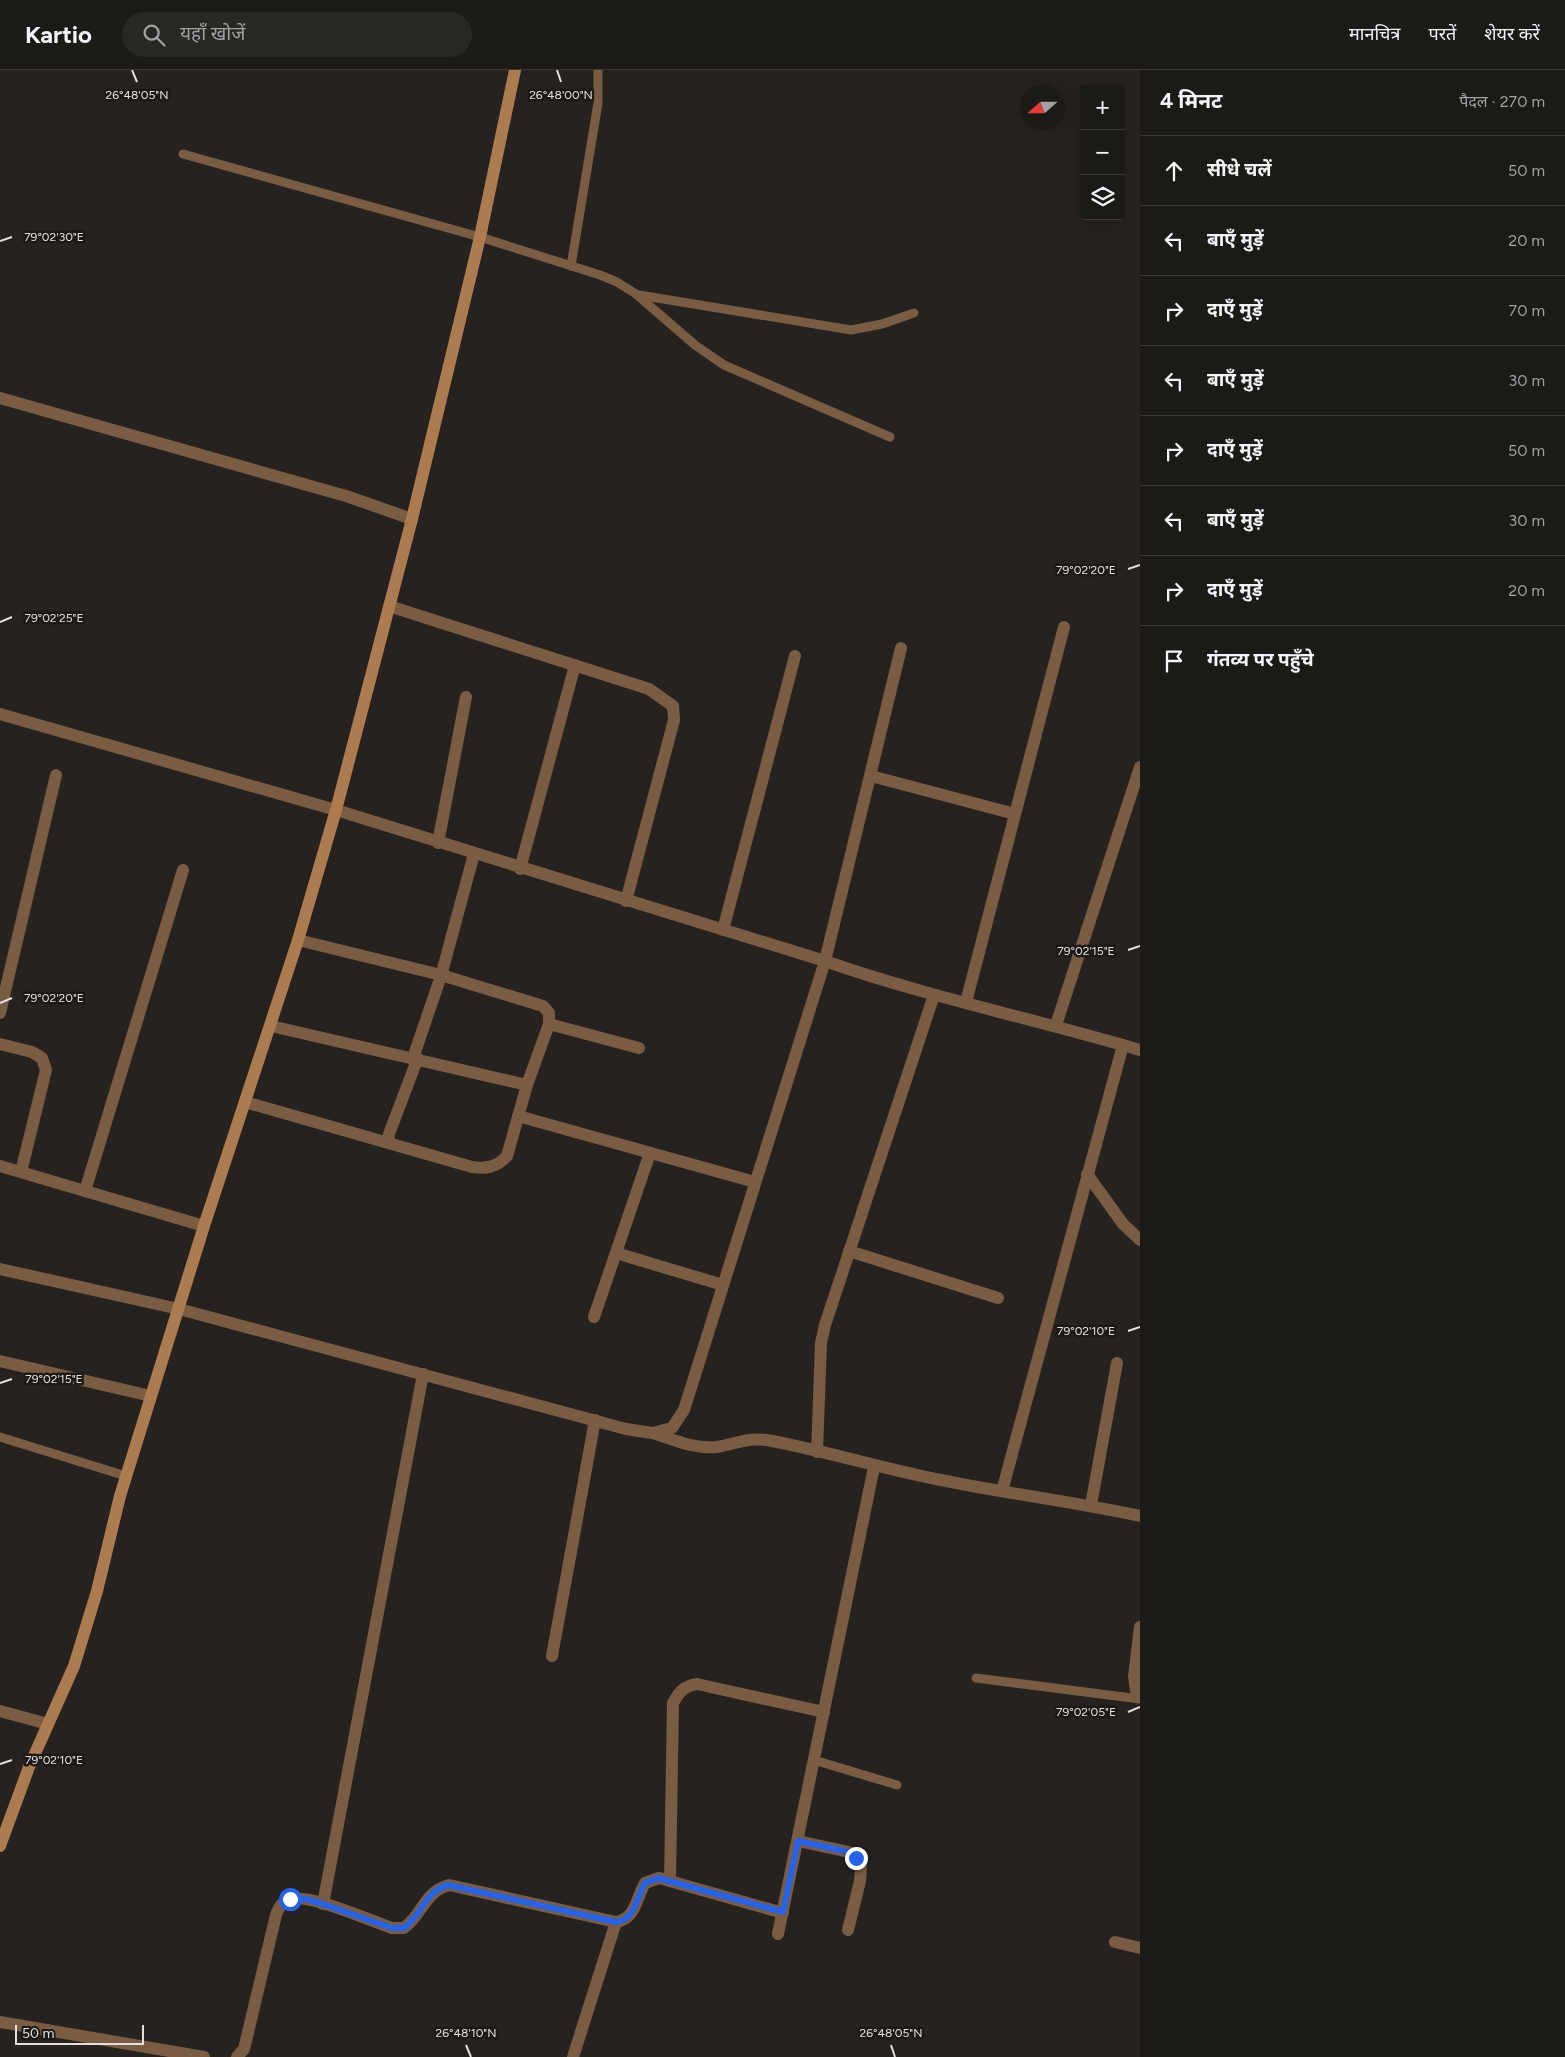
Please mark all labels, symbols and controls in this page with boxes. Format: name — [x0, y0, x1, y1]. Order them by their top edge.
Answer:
search box — [122, 12, 472, 57]
text: Kartio — [25, 20, 92, 49]
icon: search — [140, 21, 168, 49]
text: यहाँ खोजें — [180, 22, 245, 45]
text: मानचित्र — [1349, 23, 1400, 45]
text: परतें — [1428, 23, 1456, 45]
text: शेयर करें — [1484, 23, 1540, 45]
north arrow — [1020, 85, 1065, 130]
map controls — [1080, 85, 1125, 220]
button: + — [1080, 85, 1125, 130]
text: 26°48'05"N — [106, 88, 168, 102]
text: 26°48'00"N — [529, 88, 593, 102]
text: 4 मिनट — [1160, 88, 1222, 113]
text: पैदल · 270 m — [1459, 92, 1545, 111]
button: − — [1080, 130, 1125, 175]
icon: ahead — [1160, 157, 1188, 185]
text: सीधे चलें — [1207, 158, 1271, 181]
text: 50 m — [1508, 161, 1545, 180]
button: layers — [1080, 175, 1125, 220]
icon: left — [1160, 227, 1188, 255]
text: बाएँ मुड़ें — [1207, 228, 1264, 251]
text: 79°02'30"E — [24, 230, 84, 244]
text: 20 m — [1508, 231, 1545, 250]
icon: right — [1160, 297, 1188, 325]
text: दाएँ मुड़ें — [1207, 298, 1263, 321]
text: 70 m — [1509, 301, 1545, 320]
icon: left — [1160, 367, 1188, 395]
text: बाएँ मुड़ें — [1207, 368, 1264, 391]
text: 30 m — [1508, 371, 1545, 390]
icon: right — [1160, 437, 1188, 465]
text: दाएँ मुड़ें — [1207, 438, 1263, 461]
text: 50 m — [1508, 441, 1545, 460]
icon: left — [1160, 507, 1188, 535]
text: बाएँ मुड़ें — [1207, 508, 1264, 531]
text: 30 m — [1508, 511, 1545, 530]
text: 79°02'20"E — [1056, 563, 1116, 577]
icon: right — [1160, 577, 1188, 605]
text: दाएँ मुड़ें — [1207, 578, 1263, 601]
text: 20 m — [1508, 581, 1545, 600]
text: 79°02'25"E — [24, 611, 84, 625]
icon: arrive — [1160, 647, 1188, 675]
text: गंतव्य पर पहुँचे — [1207, 648, 1314, 671]
text: 79°02'15"E — [1057, 944, 1115, 958]
text: 79°02'20"E — [24, 991, 84, 1005]
text: 79°02'10"E — [1057, 1324, 1115, 1338]
text: 79°02'15"E — [25, 1372, 83, 1386]
text: 79°02'05"E — [1056, 1705, 1116, 1719]
text: 79°02'10"E — [25, 1753, 83, 1767]
route end — [845, 1847, 868, 1870]
route start — [279, 1888, 302, 1911]
scale bar — [15, 2022, 144, 2045]
text: 50 m — [22, 2025, 54, 2042]
text: 26°48'10"N — [436, 2026, 496, 2040]
text: 26°48'05"N — [860, 2026, 922, 2040]

